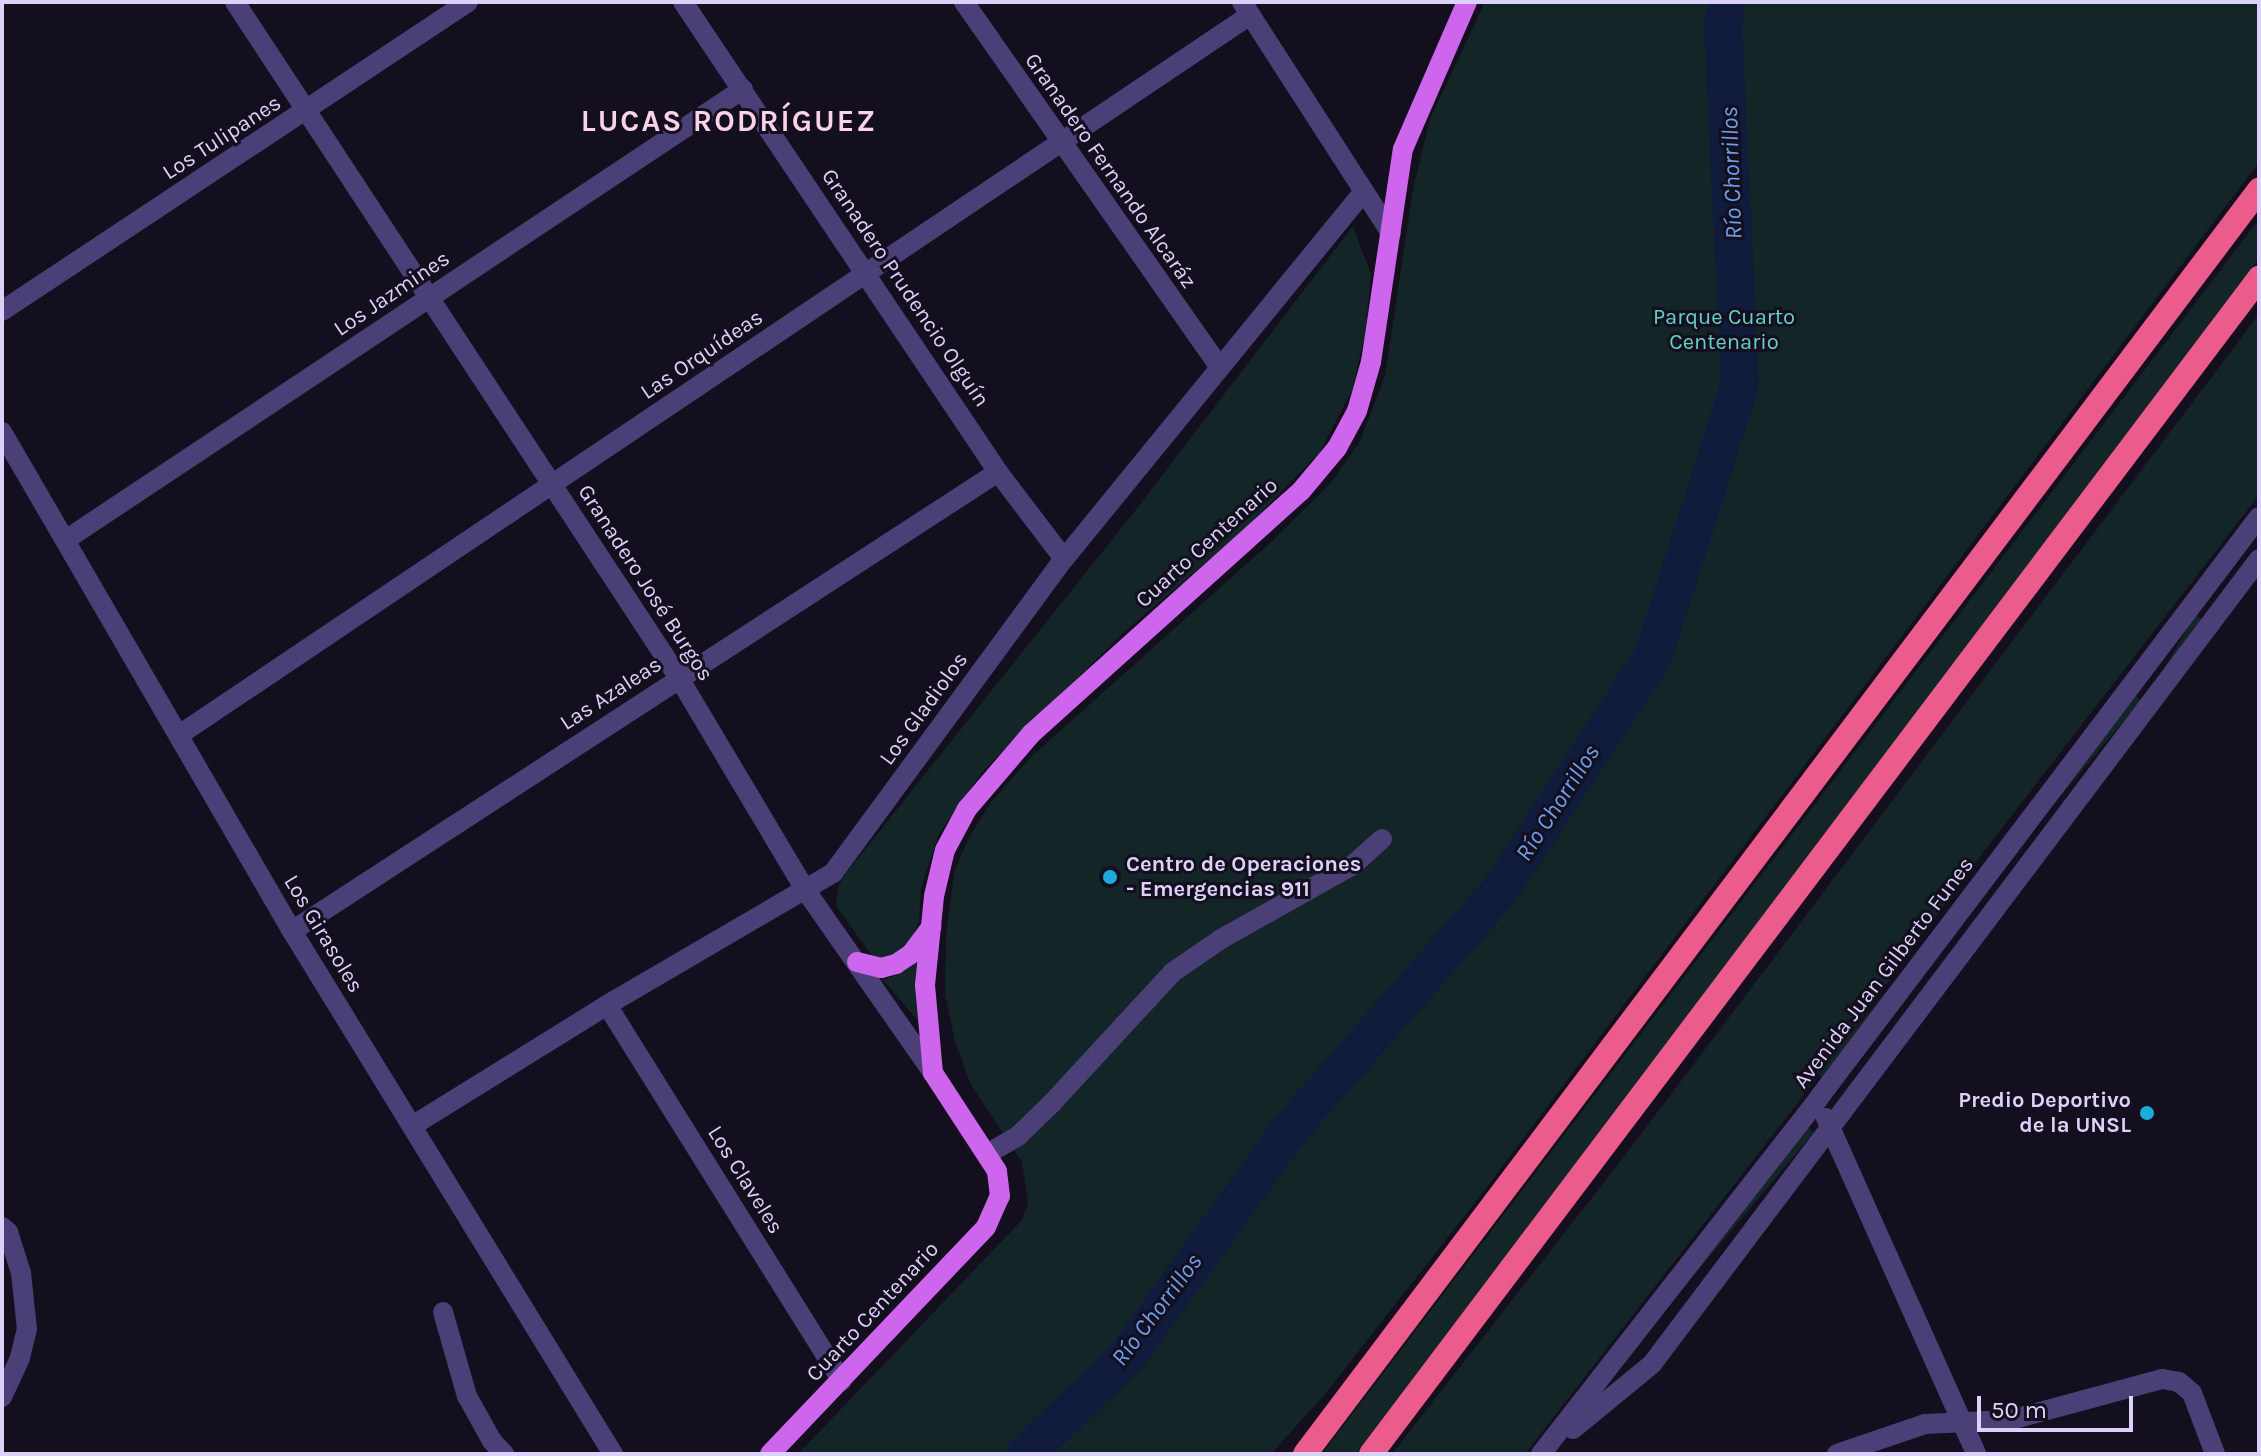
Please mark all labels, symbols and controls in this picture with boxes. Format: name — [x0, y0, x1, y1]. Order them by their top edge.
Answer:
street label: Granadero Fernando Alcaráz — [1019, 48, 1201, 294]
street label: Los Tulipanes — [158, 90, 286, 186]
district label: LUCAS RODRÍGUEZ — [581, 103, 877, 139]
water label: Río Chorrillos — [1715, 106, 1749, 240]
street label: Granadero Prudencio Olguín — [815, 164, 995, 412]
street label: Los Jazmines — [329, 246, 455, 342]
street label: Las Orquídeas — [636, 304, 768, 406]
park label: Parque Cuarto Centenario — [1653, 304, 1795, 356]
street label: Cuarto Centenario — [1131, 472, 1283, 614]
street label: Granadero José Burgos — [572, 480, 718, 686]
street label: Los Gladiolos — [874, 647, 974, 771]
street label: Las Azaleas — [555, 651, 667, 737]
water label: Río Chorrillos — [1510, 739, 1606, 867]
place label: Centro de Operaciones - Emergencias 911 — [1126, 851, 1361, 902]
street label: Avenida Juan Gilberto Funes — [1788, 852, 1980, 1094]
marker: Centro de Operaciones - Emergencias 911 — [1101, 868, 1119, 886]
street label: Los Girasoles — [278, 870, 368, 998]
place label: Predio Deportivo de la UNSL — [1958, 1087, 2131, 1138]
marker: Predio Deportivo de la UNSL — [2138, 1104, 2156, 1122]
street label: Los Claveles — [701, 1121, 789, 1239]
street label: Cuarto Centenario — [801, 1236, 945, 1388]
water label: Río Chorrillos — [1106, 1248, 1208, 1372]
scale bar — [1981, 1380, 2137, 1430]
text: 50 m — [1991, 1396, 2047, 1424]

